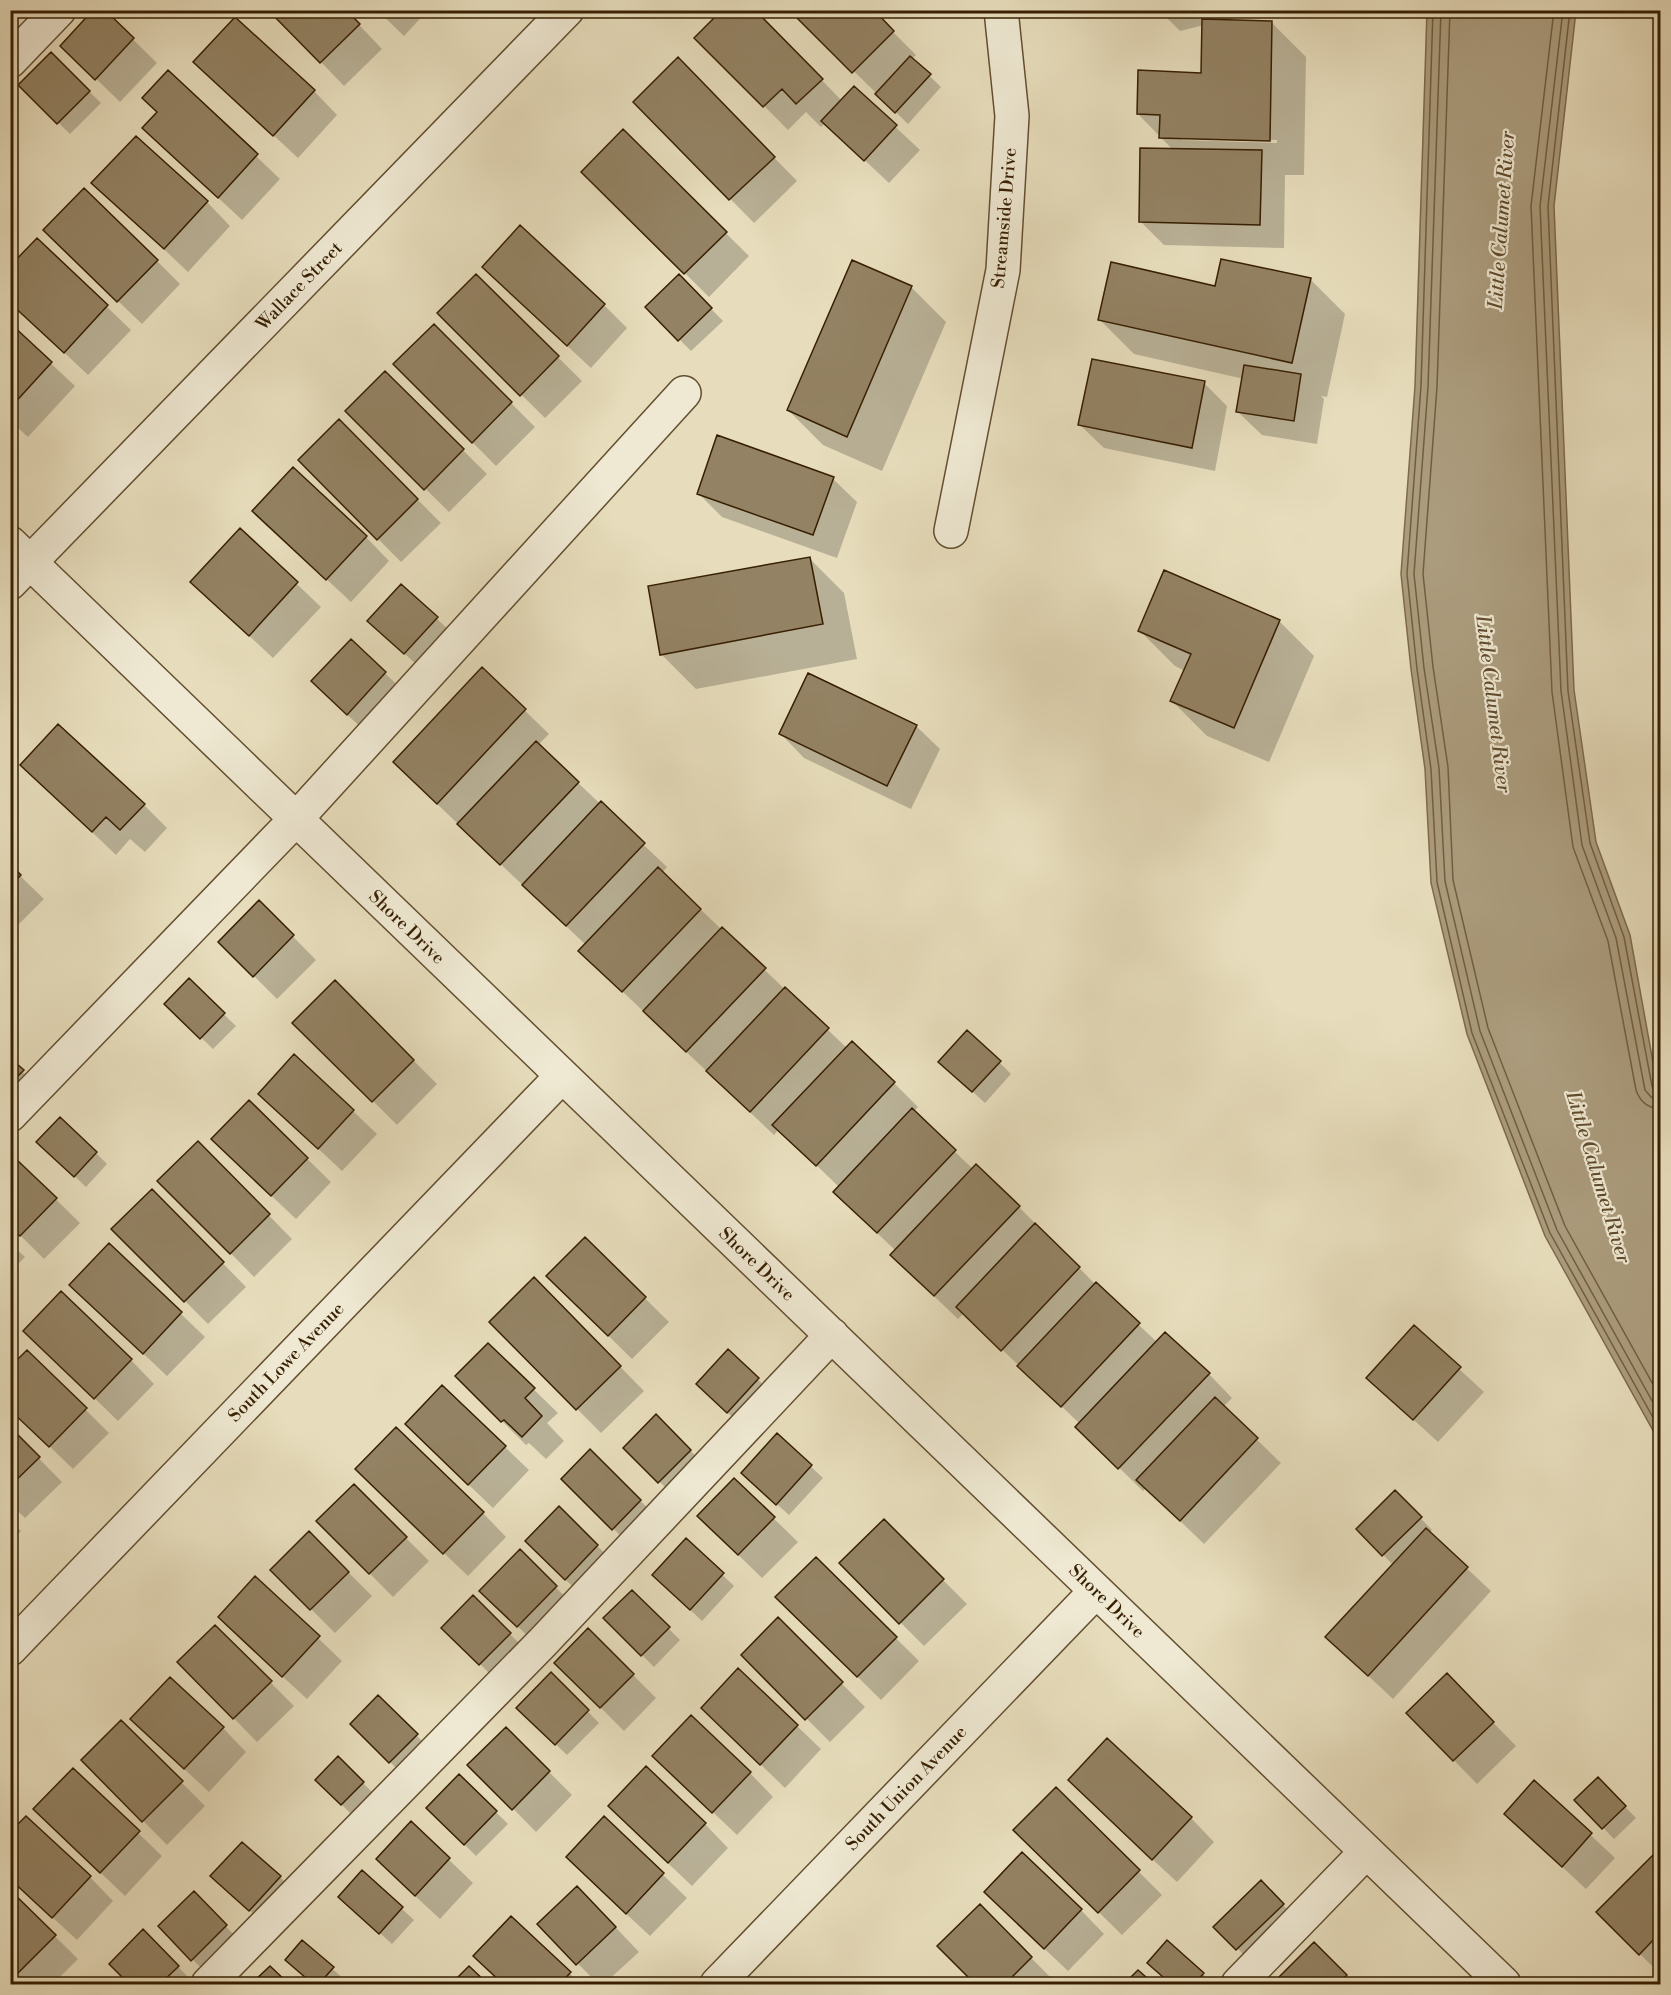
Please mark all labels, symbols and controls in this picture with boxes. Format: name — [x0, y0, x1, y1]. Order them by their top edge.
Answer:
water label: Little Calumet River — [1484, 130, 1521, 311]
street label: Streamside Drive — [987, 147, 1022, 289]
street label: Wallace Street — [251, 237, 348, 336]
water label: Little Calumet River — [1469, 613, 1516, 795]
street label: Shore Drive — [364, 885, 450, 969]
water label: Little Calumet River — [1559, 1087, 1636, 1267]
street label: Shore Drive — [714, 1222, 800, 1306]
street label: South Lowe Avenue — [223, 1298, 349, 1427]
street label: Shore Drive — [1064, 1559, 1150, 1643]
street label: South Union Avenue — [841, 1721, 972, 1856]

